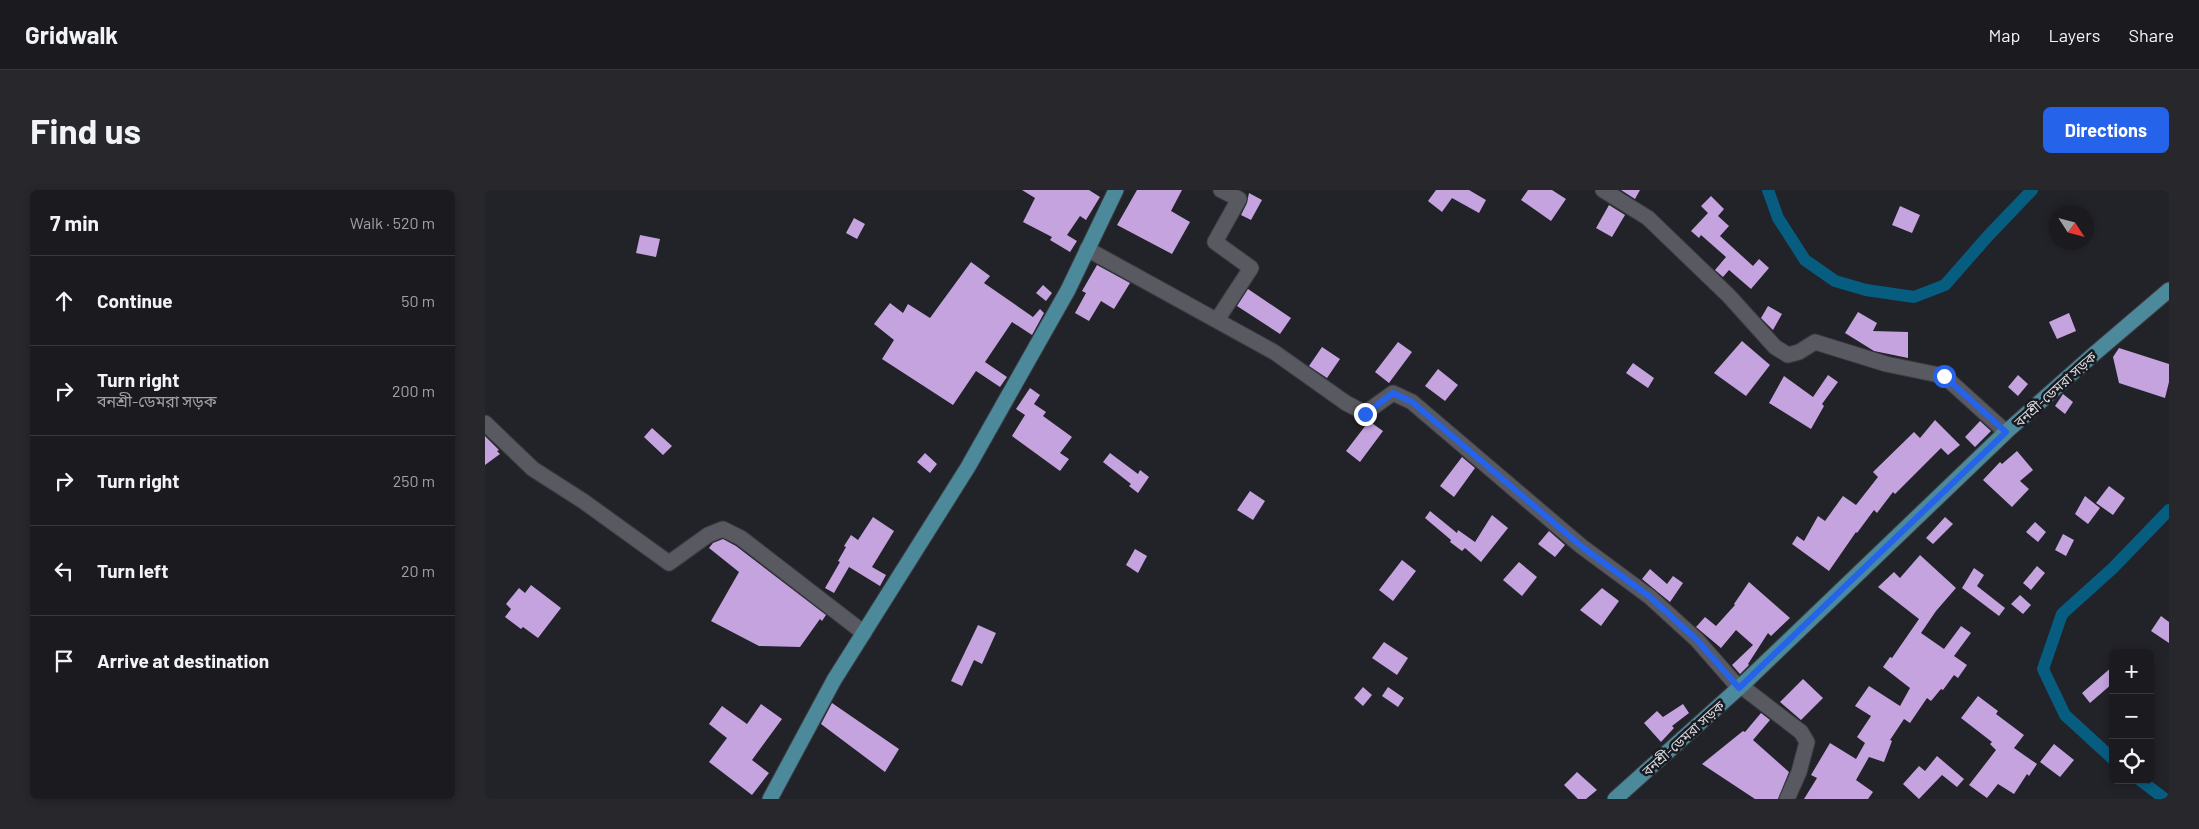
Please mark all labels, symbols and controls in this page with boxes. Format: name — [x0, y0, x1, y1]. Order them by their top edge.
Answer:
text: Gridwalk — [25, 20, 118, 49]
text: Map — [1988, 24, 2020, 46]
text: Layers — [2048, 24, 2101, 46]
text: Share — [2129, 24, 2174, 46]
button: Directions — [2043, 107, 2169, 153]
text: Find us — [30, 109, 141, 151]
north arrow — [2049, 205, 2094, 250]
text: 7 min — [50, 210, 99, 235]
text: Walk · 520 m — [350, 213, 435, 232]
icon: ahead — [50, 287, 78, 315]
text: Continue — [97, 289, 173, 312]
text: 50 m — [401, 291, 435, 310]
street label: বনশ্রী-ডেমরা সড়ক — [2010, 347, 2100, 431]
route start — [1933, 365, 1956, 388]
text: Turn right — [97, 368, 179, 391]
icon: right — [50, 377, 78, 405]
text: 200 m — [392, 381, 435, 400]
text: বনশ্রী-ডেমরা সড়ক — [97, 391, 217, 410]
route end — [1354, 403, 1377, 426]
icon: right — [50, 467, 78, 495]
text: Turn right — [97, 469, 179, 492]
text: 250 m — [393, 471, 435, 490]
icon: left — [50, 557, 78, 585]
text: Turn left — [97, 559, 168, 582]
text: 20 m — [401, 561, 435, 580]
icon: arrive — [50, 647, 78, 675]
text: Arrive at destination — [97, 649, 269, 672]
map controls — [2109, 649, 2154, 784]
button: + — [2109, 649, 2154, 694]
button: − — [2109, 694, 2154, 739]
street label: বনশ্রী-ডেমরা সড়ক — [1638, 696, 1728, 780]
button: locate — [2109, 739, 2154, 784]

